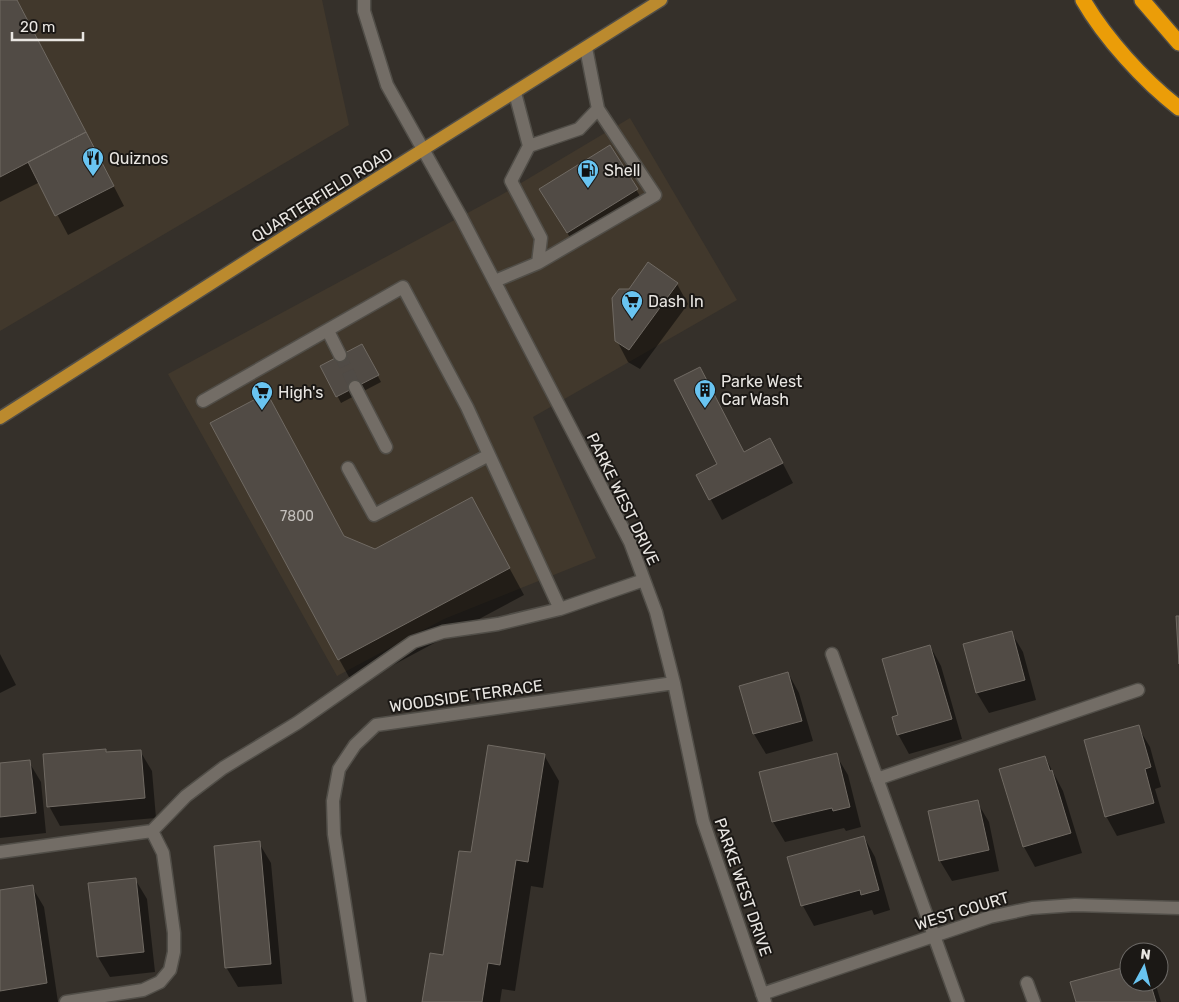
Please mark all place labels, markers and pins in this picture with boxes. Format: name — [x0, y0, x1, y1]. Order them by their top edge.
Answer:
restaurant icon: Quiznos — [81, 146, 105, 177]
place label: Quiznos — [109, 149, 169, 168]
fuel station icon: Shell — [576, 158, 600, 189]
place label: Shell — [604, 161, 640, 180]
supermarket icon: Dash In — [620, 289, 644, 320]
place label: Dash In — [648, 292, 704, 311]
place label: Parke West Car Wash — [721, 372, 802, 409]
building icon: Parke West Car Wash — [693, 378, 717, 409]
supermarket icon: High's — [250, 380, 274, 411]
place label: High's — [278, 383, 323, 402]

